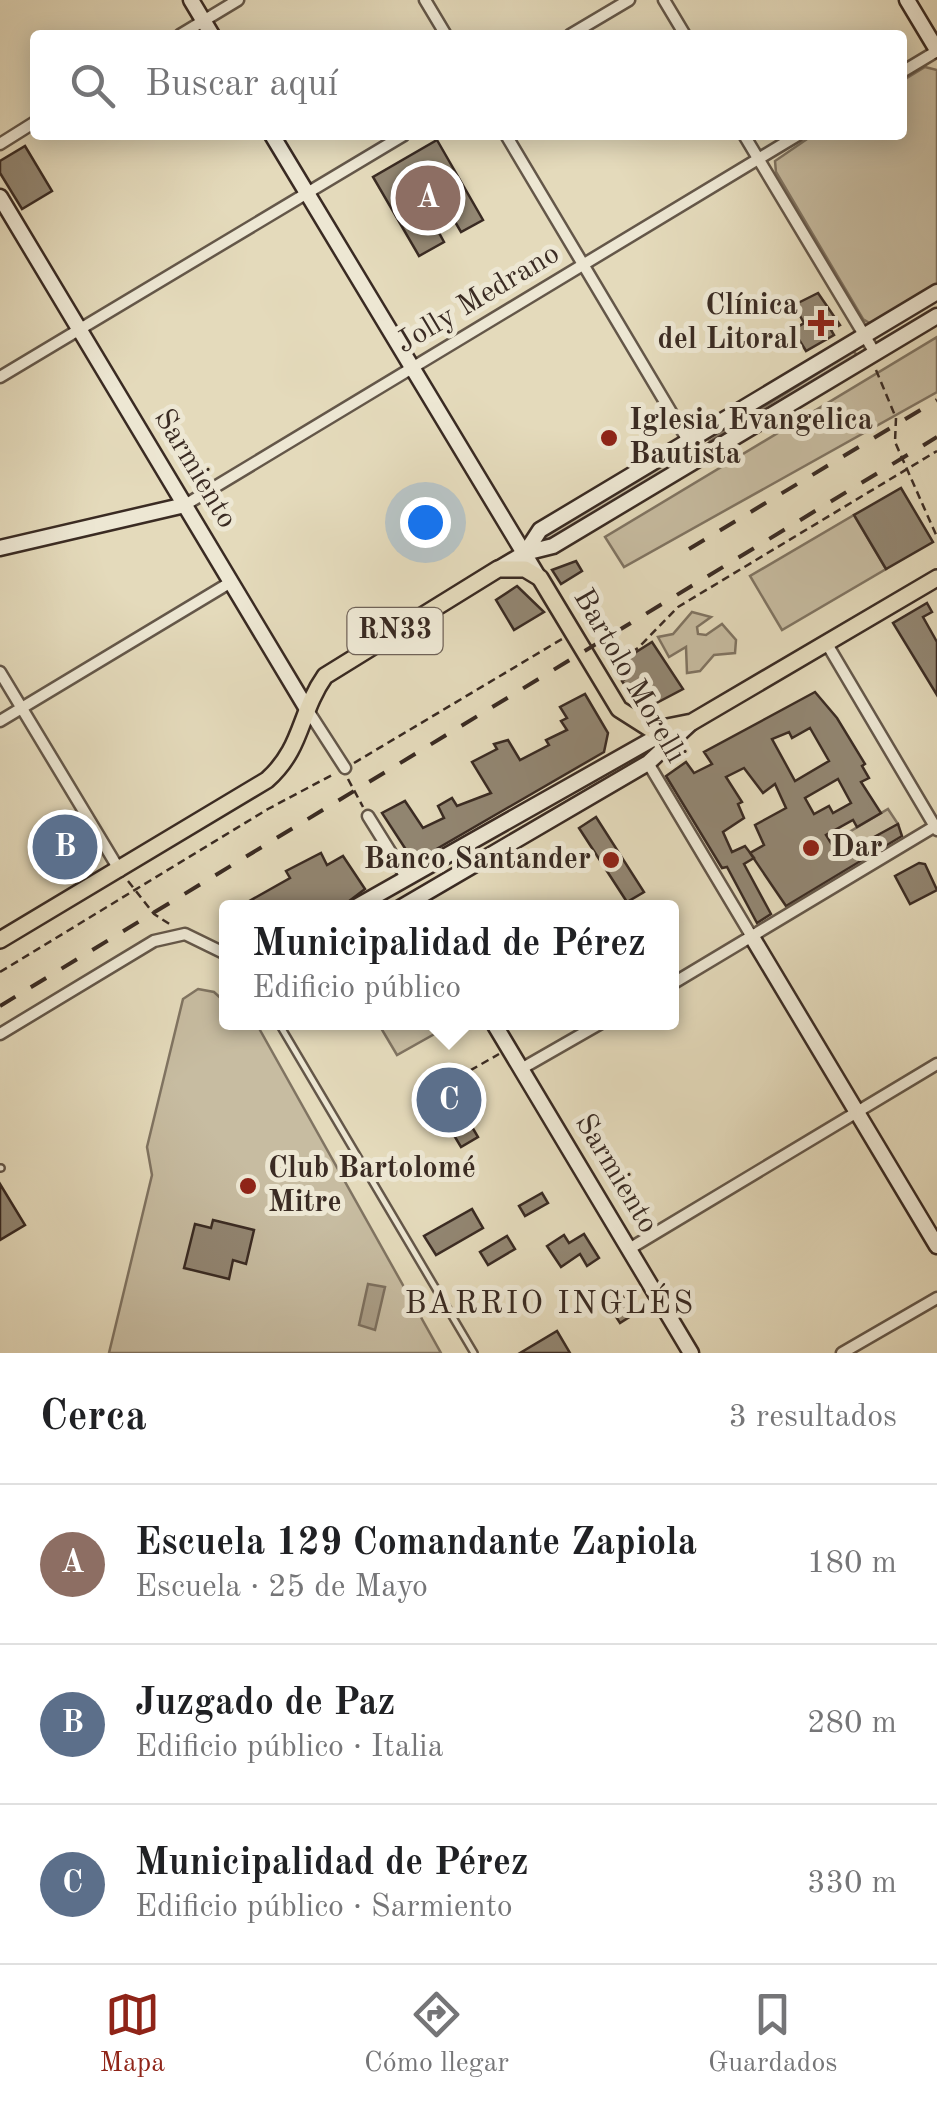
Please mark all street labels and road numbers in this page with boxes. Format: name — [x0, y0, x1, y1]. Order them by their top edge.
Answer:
street label: Jolly Medrano — [391, 239, 565, 359]
street label: Sarmiento — [148, 404, 242, 534]
street label: Bartolo Morelli — [567, 584, 691, 768]
road number: RN33 — [348, 608, 442, 654]
street label: Sarmiento — [569, 1109, 663, 1239]

